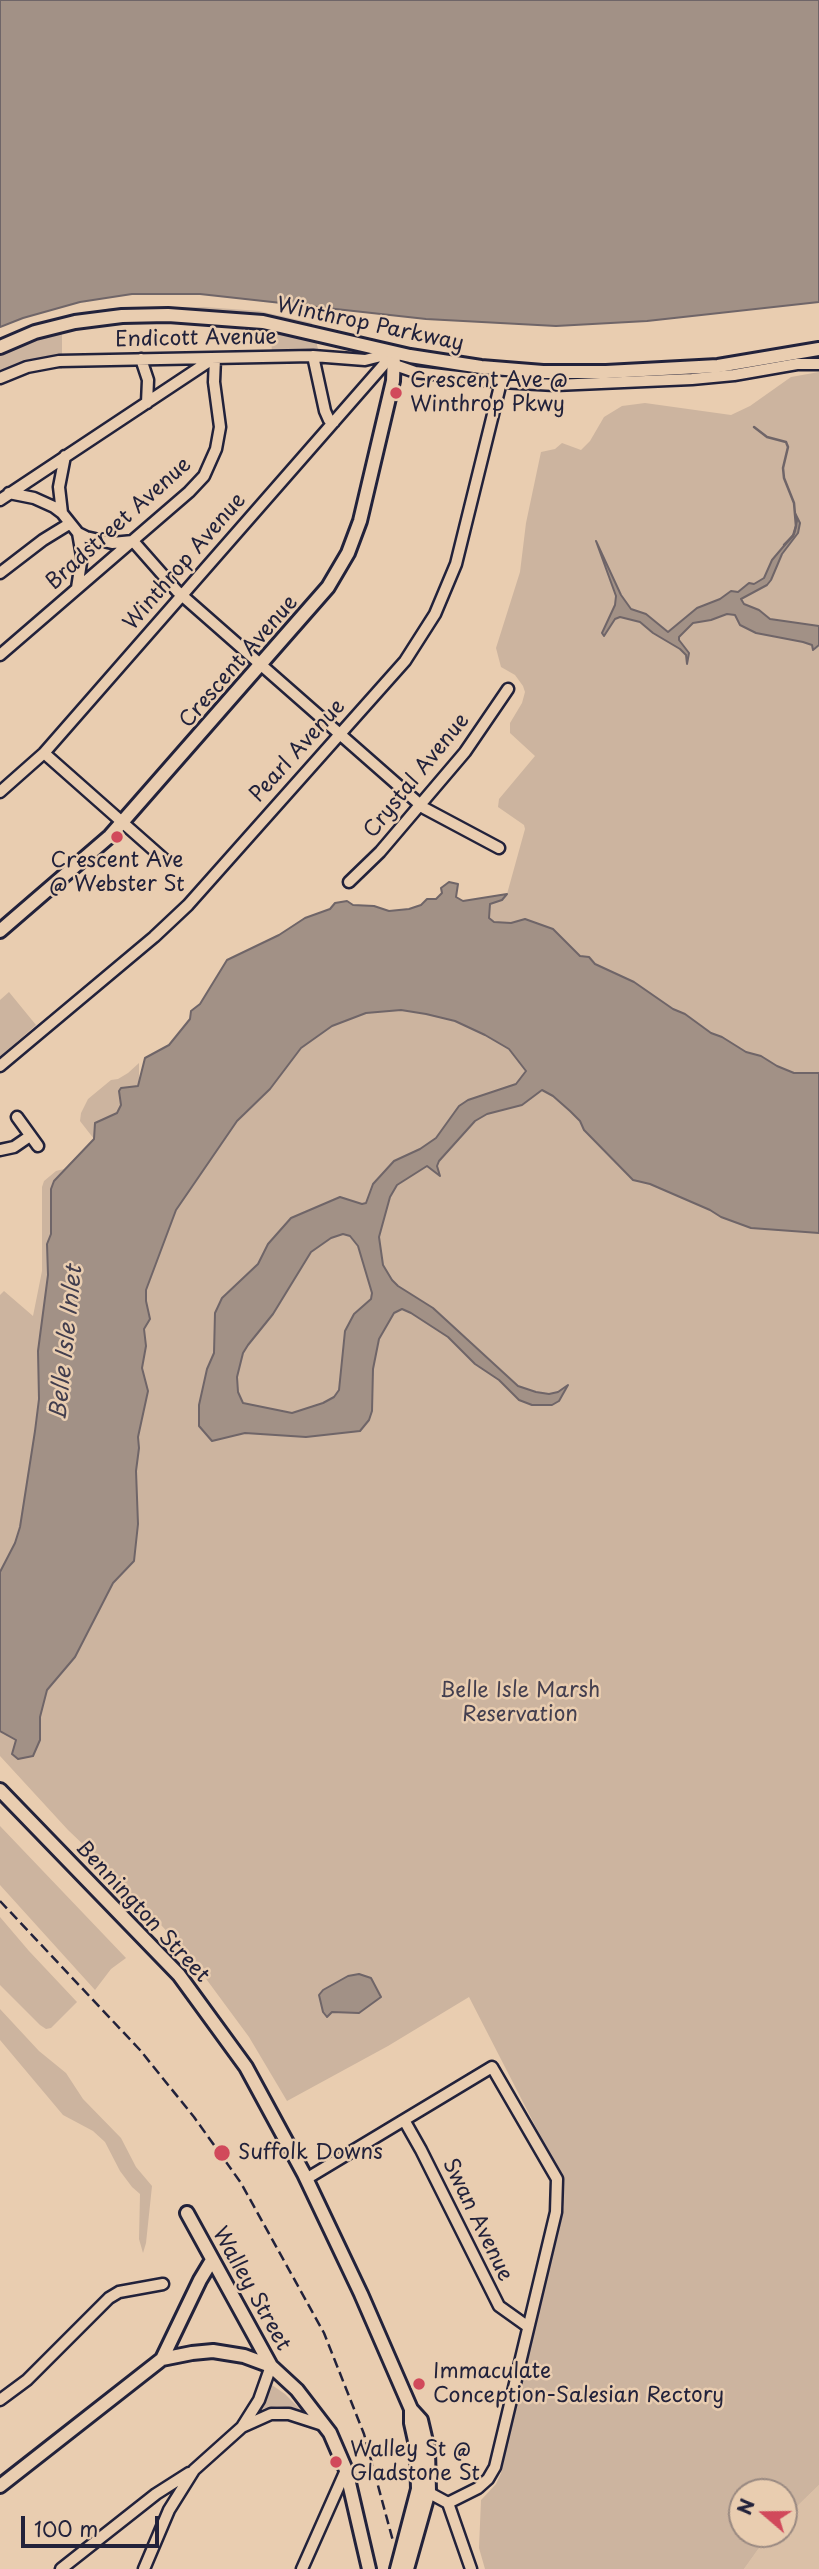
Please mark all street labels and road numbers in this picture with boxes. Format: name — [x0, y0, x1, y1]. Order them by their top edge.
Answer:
street label: Winthrop Parkway — [274, 293, 466, 357]
street label: Endicott Avenue — [115, 325, 277, 353]
street label: Bradstreet Avenue — [41, 452, 197, 596]
street label: Winthrop Avenue — [119, 488, 251, 636]
street label: Crescent Avenue — [175, 591, 303, 733]
street label: Pearl Avenue — [245, 694, 351, 808]
street label: Crystal Avenue — [359, 709, 475, 843]
street label: Bennington Street — [70, 1836, 214, 1988]
street label: Swan Avenue — [436, 2154, 518, 2286]
street label: Walley Street — [207, 2223, 295, 2355]

